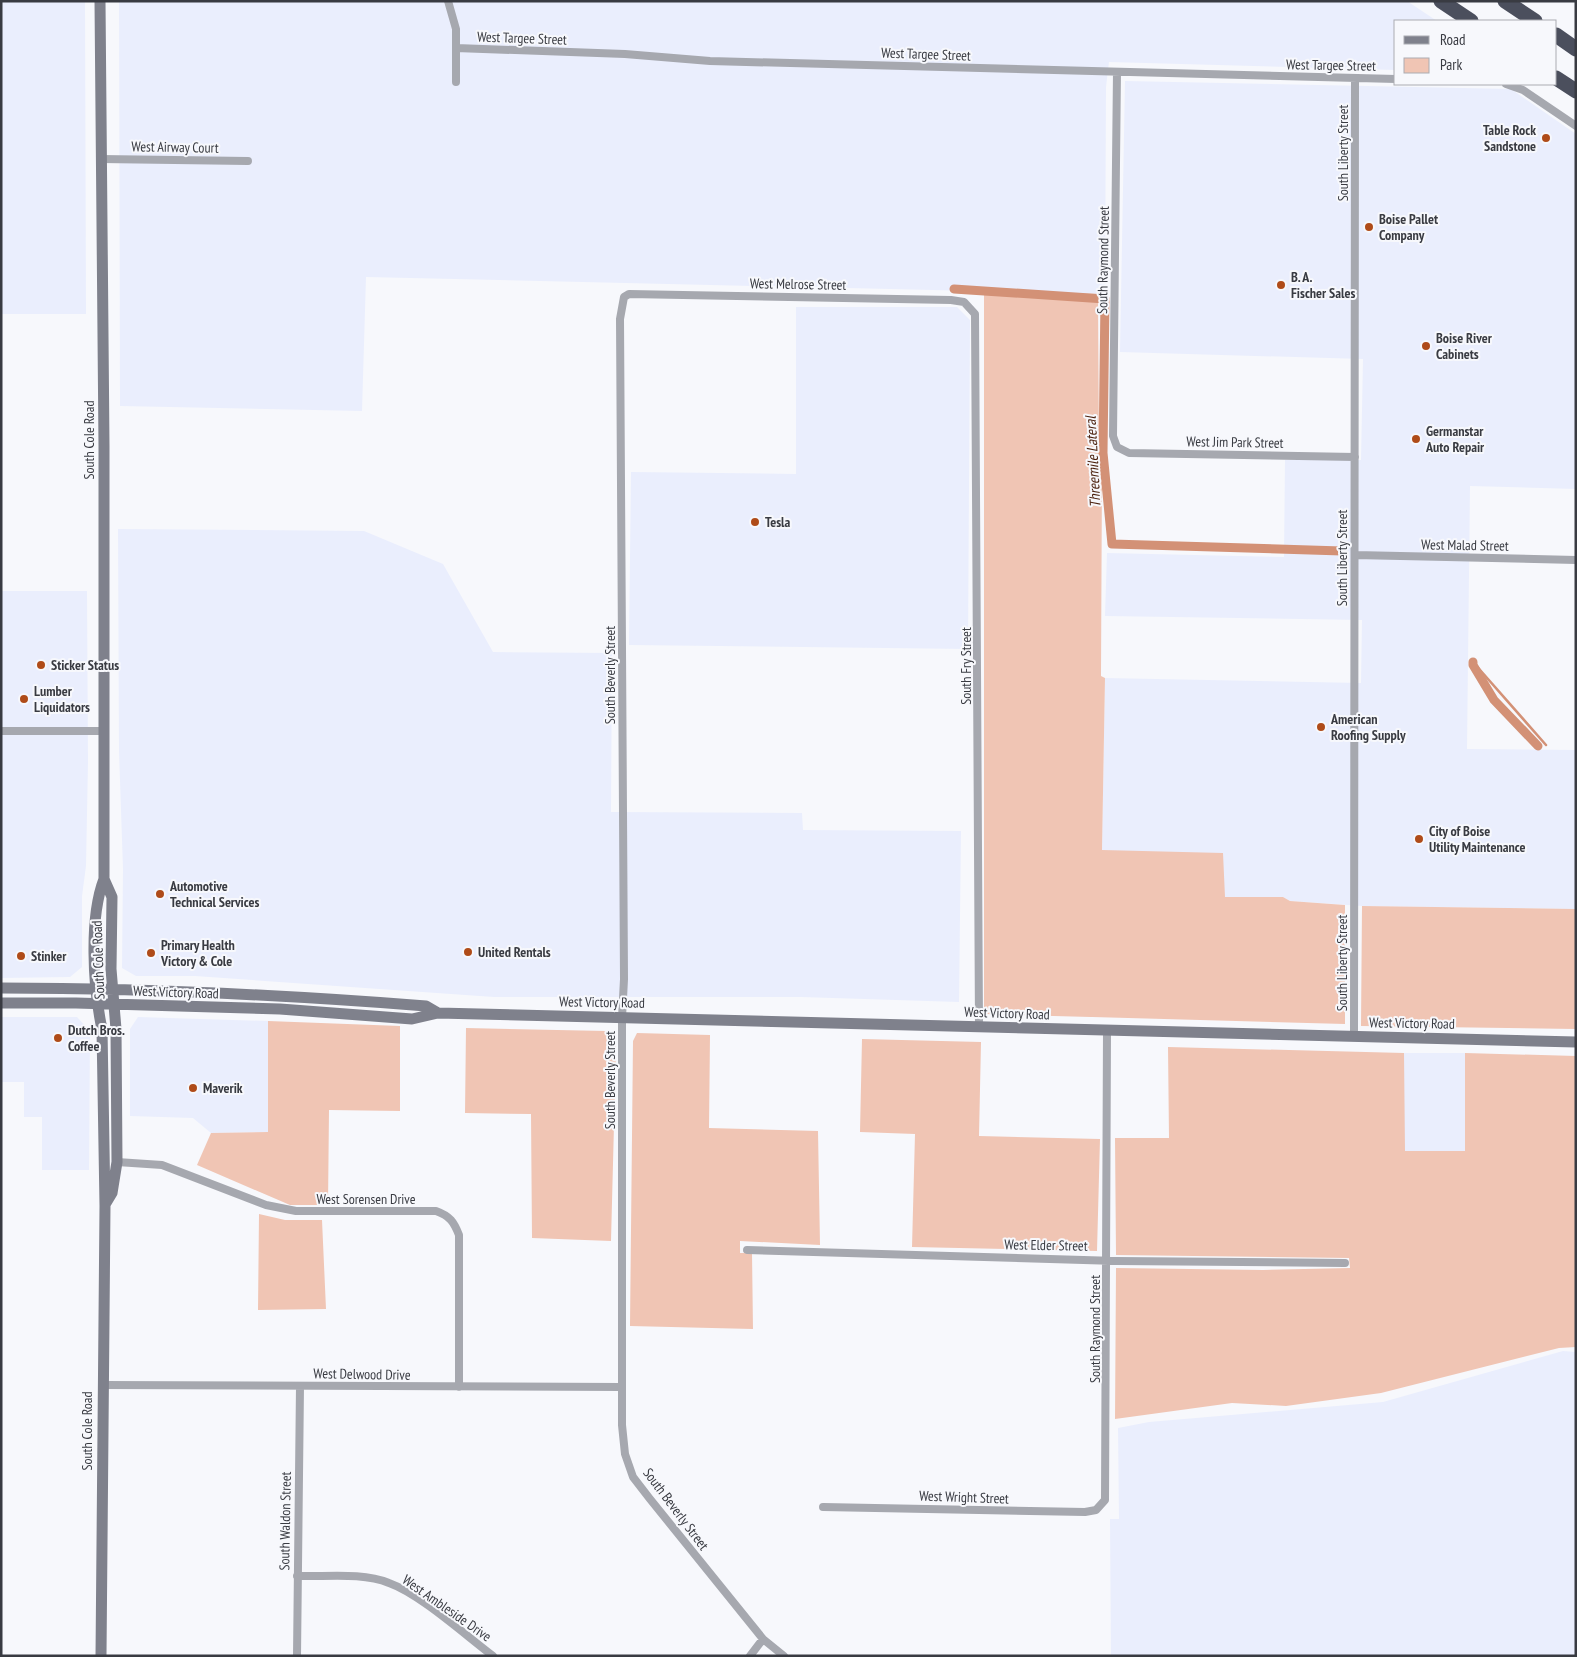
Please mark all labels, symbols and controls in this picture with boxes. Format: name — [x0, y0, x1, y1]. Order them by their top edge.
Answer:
legend — [1394, 20, 1557, 85]
street label: West Targee Street — [477, 27, 567, 49]
text: Road — [1440, 30, 1466, 49]
street label: West Targee Street — [881, 43, 971, 65]
street label: West Targee Street — [1286, 55, 1376, 75]
text: Park — [1440, 55, 1462, 74]
street label: South Liberty Street — [1334, 105, 1352, 201]
place label: Table Rock Sandstone — [1483, 121, 1536, 155]
marker: Table Rock Sandstone — [1540, 132, 1552, 144]
street label: West Airway Court — [131, 137, 219, 157]
street label: South Raymond Street — [1093, 206, 1113, 314]
place label: Boise Pallet Company — [1379, 210, 1438, 244]
marker: Boise Pallet Company — [1363, 221, 1375, 233]
place label: B. A. Fischer Sales — [1291, 268, 1355, 302]
street label: West Melrose Street — [750, 274, 847, 294]
marker: B. A. Fischer Sales — [1275, 279, 1287, 291]
place label: Boise River Cabinets — [1436, 329, 1493, 363]
marker: Boise River Cabinets — [1420, 340, 1432, 352]
street label: South Cole Road — [80, 400, 98, 480]
water label: Threemile Lateral — [1081, 414, 1104, 508]
place label: Germanstar Auto Repair — [1425, 422, 1485, 456]
street label: West Jim Park Street — [1186, 432, 1284, 452]
marker: Germanstar Auto Repair — [1410, 433, 1422, 445]
street label: South Liberty Street — [1333, 510, 1351, 606]
place label: Tesla — [765, 513, 790, 531]
marker: Tesla — [749, 516, 761, 528]
street label: West Malad Street — [1421, 535, 1509, 555]
street label: South Beverly Street — [601, 626, 619, 724]
street label: South Fry Street — [957, 627, 975, 705]
place label: Sticker Status — [51, 656, 119, 674]
marker: Sticker Status — [35, 659, 47, 671]
place label: Lumber Liquidators — [34, 682, 90, 716]
marker: Lumber Liquidators — [18, 693, 30, 705]
place label: American Roofing Supply — [1330, 710, 1406, 744]
marker: American Roofing Supply — [1315, 721, 1327, 733]
place label: City of Boise Utility Maintenance — [1429, 822, 1525, 856]
marker: City of Boise Utility Maintenance — [1413, 833, 1425, 845]
place label: Automotive Technical Services — [169, 877, 259, 911]
marker: Automotive Technical Services — [154, 888, 166, 900]
street label: South Liberty Street — [1333, 915, 1351, 1011]
street label: South Cole Road — [88, 920, 108, 1000]
place label: Primary Health Victory & Cole — [160, 936, 235, 970]
place label: United Rentals — [478, 943, 551, 961]
marker: United Rentals — [462, 946, 474, 958]
place label: Stinker — [31, 947, 67, 965]
marker: Primary Health Victory & Cole — [145, 947, 157, 959]
marker: Stinker — [15, 950, 27, 962]
street label: West Victory Road — [133, 982, 219, 1002]
street label: West Victory Road — [559, 992, 645, 1012]
street label: West Victory Road — [964, 1003, 1050, 1023]
street label: West Victory Road — [1369, 1013, 1455, 1033]
place label: Dutch Bros. Coffee — [68, 1021, 125, 1055]
street label: South Beverly Street — [601, 1031, 619, 1129]
marker: Dutch Bros. Coffee — [52, 1032, 64, 1044]
place label: Maverik — [203, 1079, 243, 1097]
marker: Maverik — [187, 1082, 199, 1094]
street label: West Sorensen Drive — [316, 1190, 416, 1208]
street label: West Elder Street — [1004, 1235, 1088, 1255]
street label: South Raymond Street — [1086, 1275, 1104, 1383]
street label: West Delwood Drive — [313, 1364, 411, 1384]
street label: South Cole Road — [78, 1391, 96, 1471]
street label: South Beverly Street — [639, 1464, 713, 1554]
street label: South Waldon Street — [275, 1471, 295, 1571]
street label: West Wright Street — [919, 1486, 1009, 1508]
street label: West Ambleside Drive — [399, 1571, 495, 1646]

